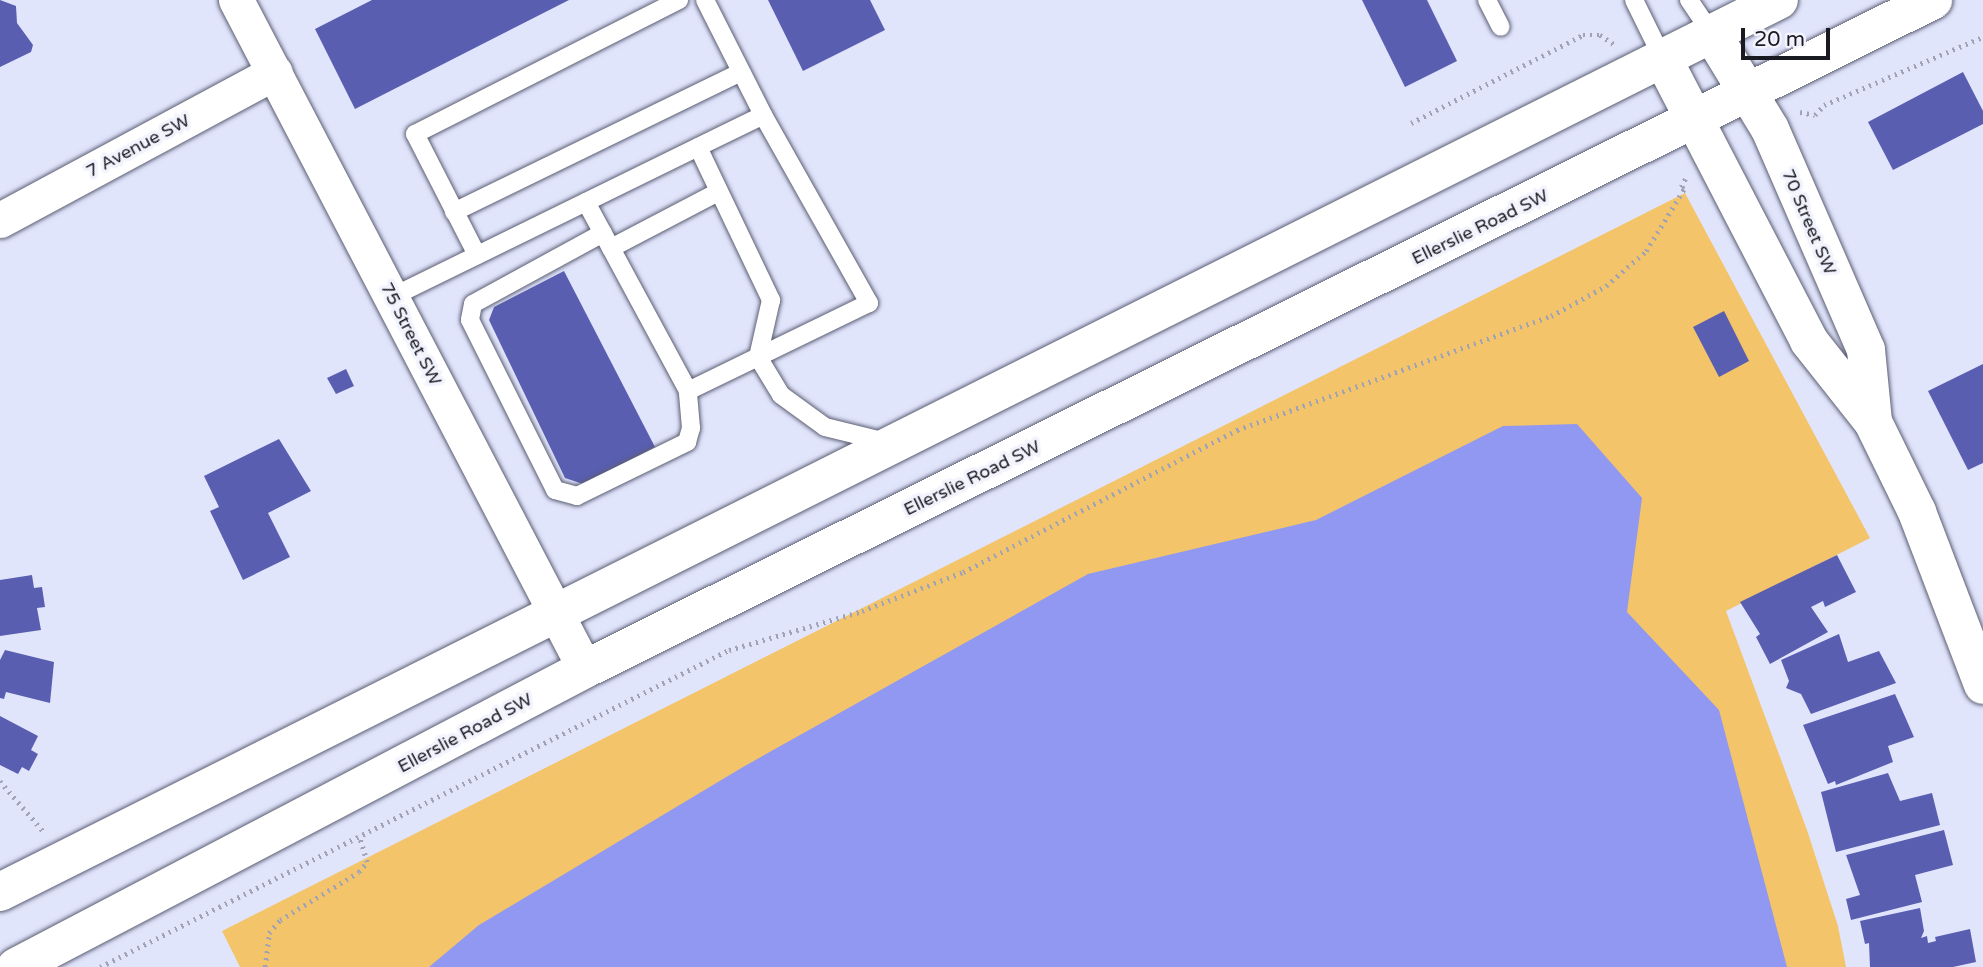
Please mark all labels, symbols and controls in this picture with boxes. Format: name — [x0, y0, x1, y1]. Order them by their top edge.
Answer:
scale bar — [1745, 14, 1834, 58]
text: 20 m — [1754, 27, 1805, 52]
street label: 7 Avenue SW — [82, 110, 194, 182]
street label: 70 Street SW — [1777, 166, 1841, 278]
street label: Ellerslie Road SW — [1408, 185, 1552, 269]
street label: 75 Street SW — [376, 279, 446, 389]
street label: Ellerslie Road SW — [900, 436, 1044, 520]
street label: Ellerslie Road SW — [394, 688, 536, 778]

